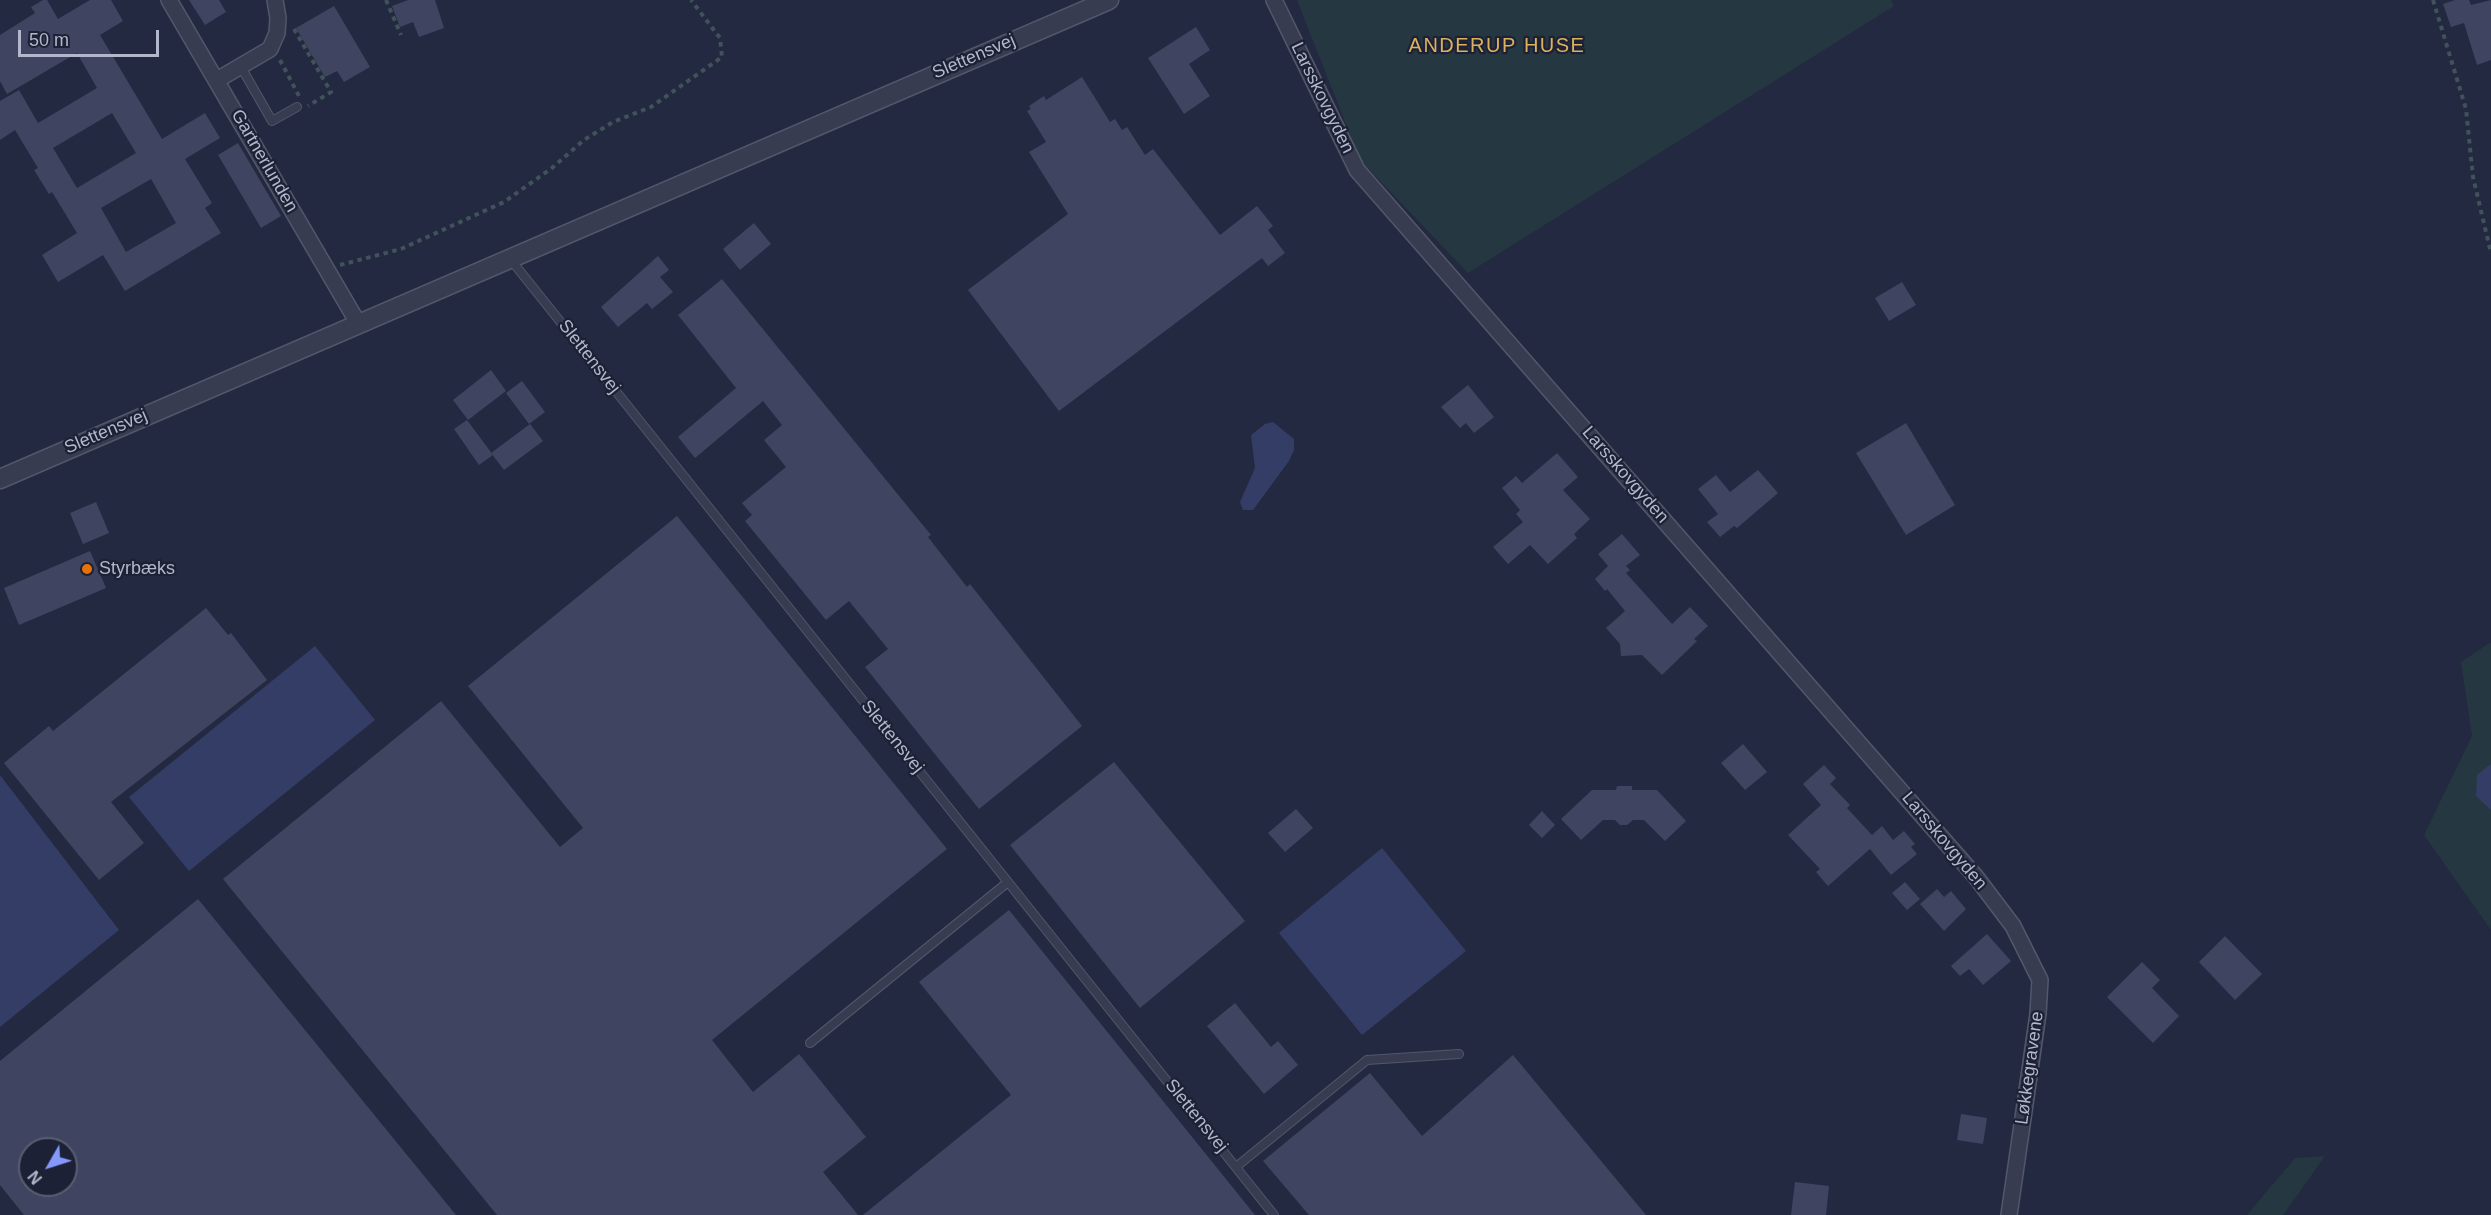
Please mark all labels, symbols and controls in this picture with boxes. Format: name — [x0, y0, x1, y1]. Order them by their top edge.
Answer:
scale bar — [21, 18, 162, 56]
text: 50 m — [29, 30, 69, 50]
street label: Slettensvej — [929, 30, 1019, 84]
district label: ANDERUP HUSE — [1409, 34, 1585, 58]
street label: Larsskovgyden — [1286, 39, 1358, 157]
street label: Gartnerlunden — [226, 106, 302, 216]
street label: Slettensvej — [553, 316, 625, 398]
street label: Slettensvej — [61, 405, 151, 459]
street label: Larsskovgyden — [1577, 422, 1673, 528]
place label: Styrbæks — [99, 558, 175, 580]
marker: Styrbæks — [80, 562, 94, 576]
street label: Slettensvej — [856, 696, 928, 778]
street label: Larsskovgyden — [1897, 788, 1991, 894]
street label: Løkkegravene — [2011, 1010, 2049, 1126]
street label: Slettensvej — [1160, 1075, 1232, 1157]
north arrow — [18, 1137, 78, 1197]
text: N — [25, 1168, 45, 1187]

